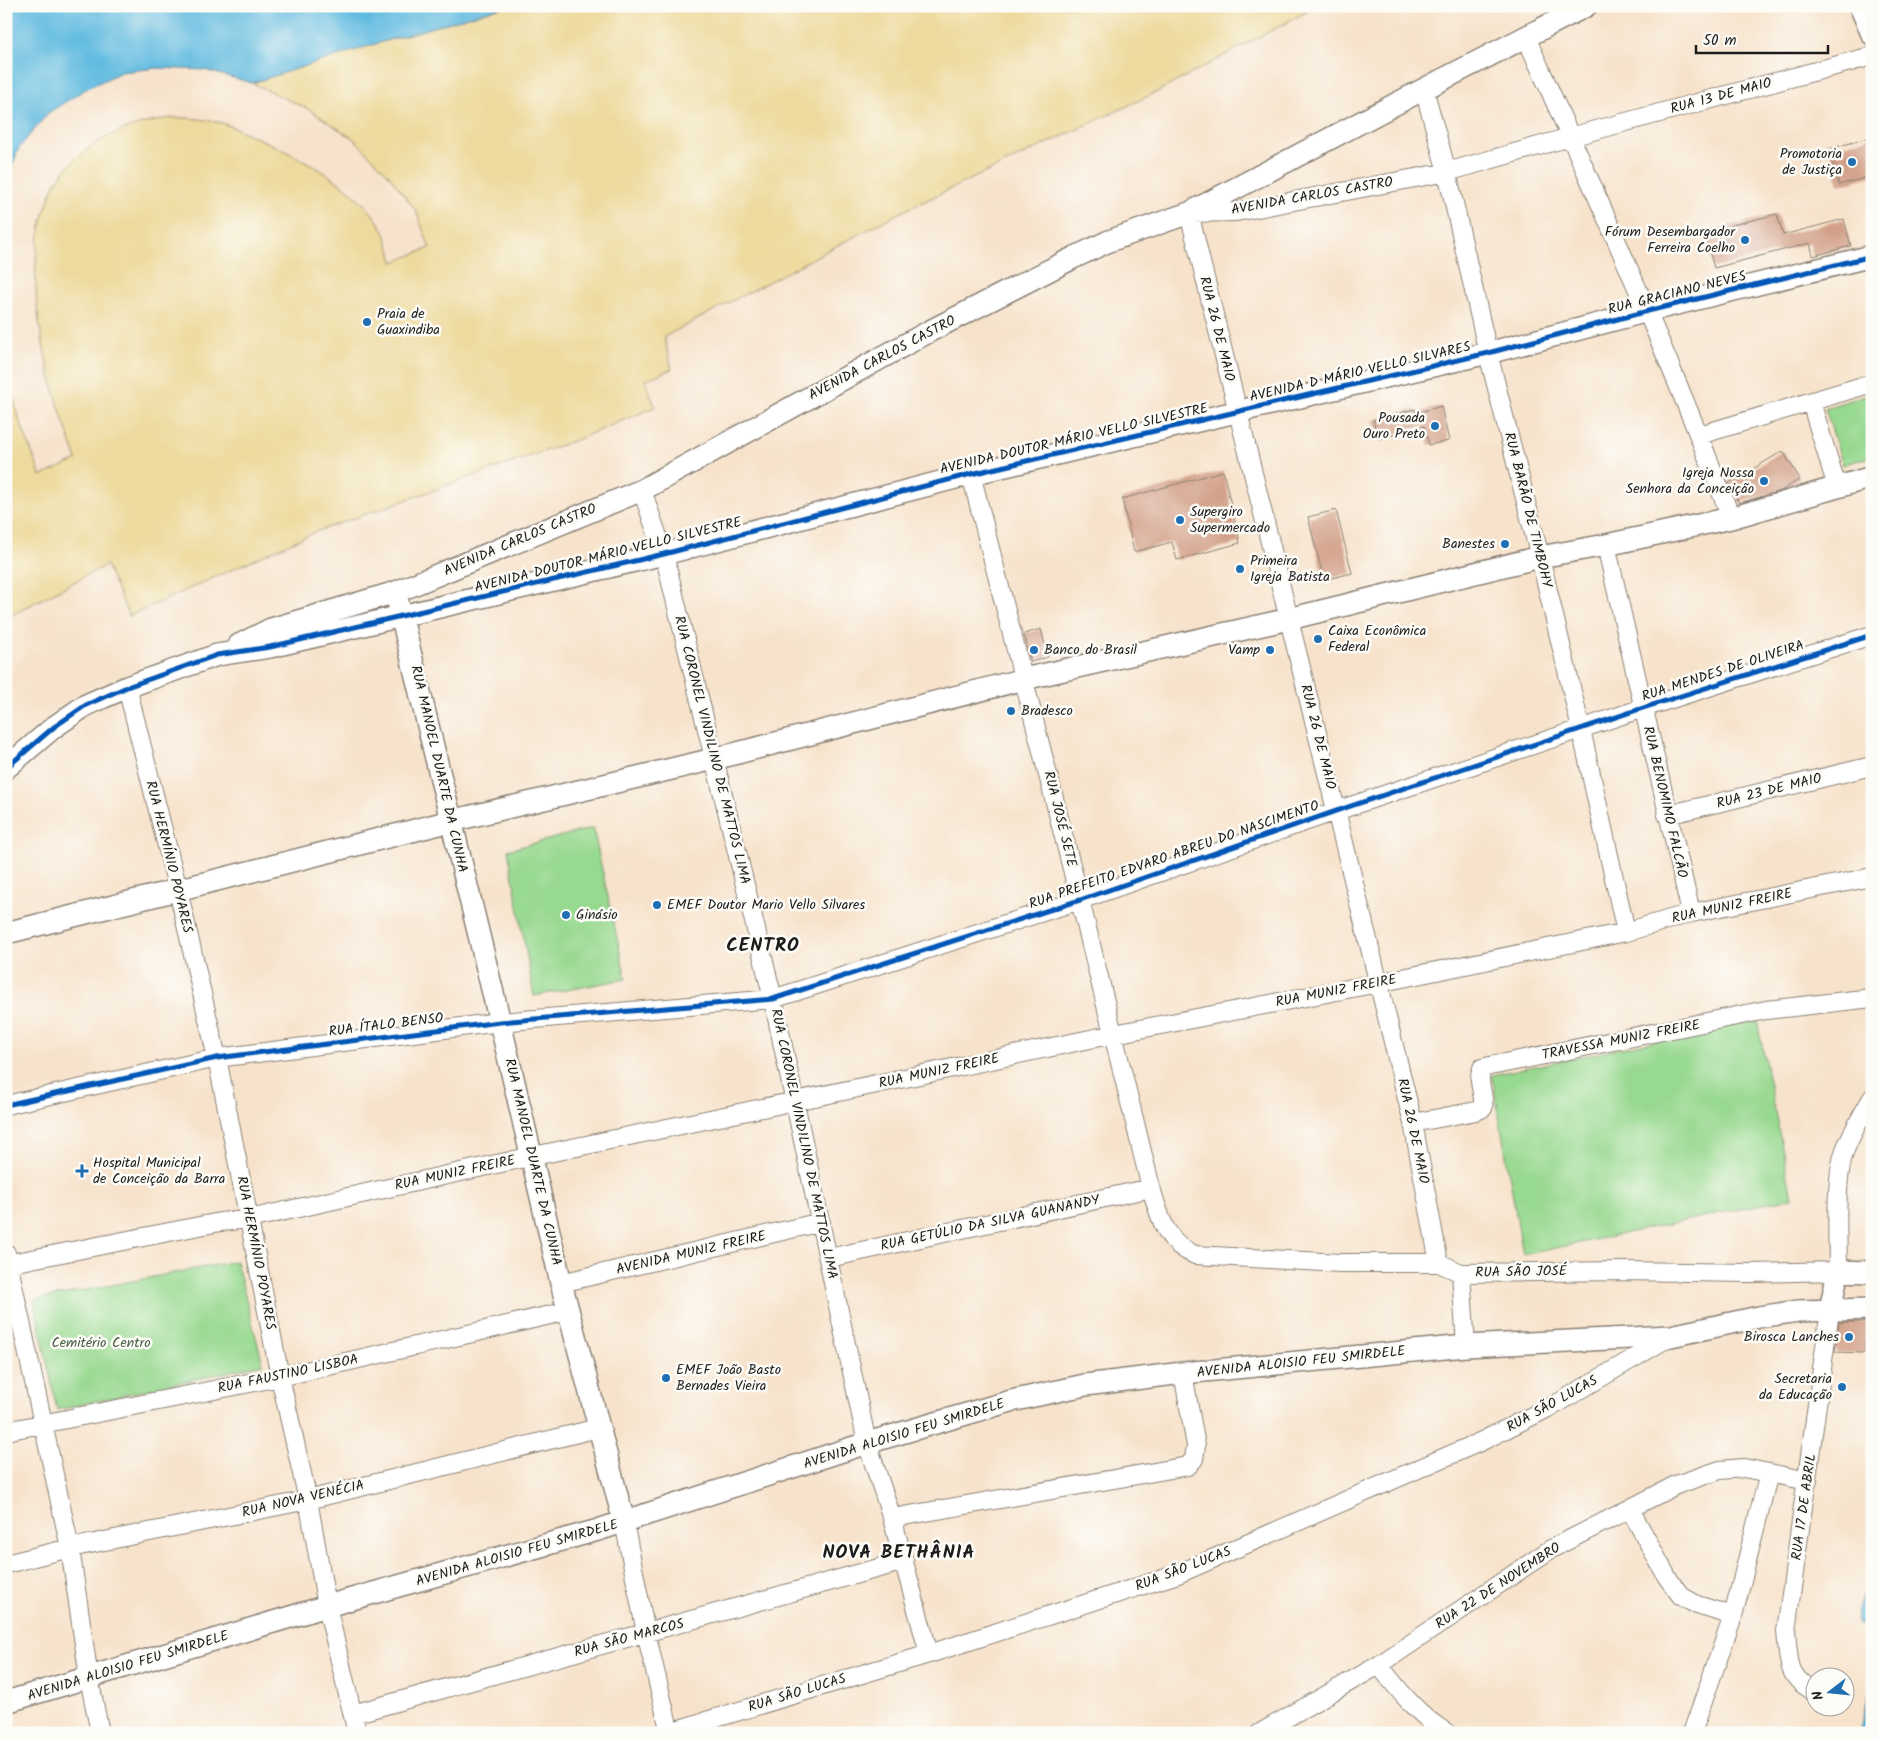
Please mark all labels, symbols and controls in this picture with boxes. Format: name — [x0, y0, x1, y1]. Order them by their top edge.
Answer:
scale bar — [1696, 22, 1828, 54]
text: 50 m — [1703, 29, 1737, 53]
street label: RUA 13 DE MAIO — [1668, 72, 1774, 120]
place label: Promotoria de Justiça — [1780, 143, 1842, 181]
marker: Promotoria de Justiça — [1846, 156, 1858, 168]
street label: AVENIDA CARLOS CASTRO — [1229, 171, 1395, 221]
place label: Fórum Desembargador Ferreira Coelho — [1605, 221, 1736, 259]
marker: Fórum Desembargador Ferreira Coelho — [1739, 234, 1751, 246]
street label: RUA GRACIANO NEVES — [1606, 265, 1749, 321]
street label: RUA 26 DE MAIO — [1193, 274, 1241, 384]
place label: Praia de Guaxindiba — [377, 303, 440, 341]
street label: AVENIDA CARLOS CASTRO — [804, 310, 960, 406]
marker: Praia de Guaxindiba — [361, 316, 373, 328]
street label: AVENIDA D MÁRIO VELLO SILVARES — [1247, 336, 1473, 408]
street label: AVENIDA DOUTOR MÁRIO VELLO SILVESTRE — [938, 397, 1211, 481]
place label: Pousada Ouro Preto — [1363, 407, 1425, 445]
marker: Pousada Ouro Preto — [1429, 420, 1441, 432]
street label: RUA BARÃO DE TIMBOHY — [1498, 430, 1558, 591]
place label: Igreja Nossa Senhora da Conceição — [1626, 462, 1754, 500]
marker: Igreja Nossa Senhora da Conceição — [1758, 475, 1770, 487]
street label: AVENIDA CARLOS CASTRO — [440, 498, 600, 582]
place label: Supergiro Supermercado — [1190, 501, 1270, 539]
street label: AVENIDA DOUTOR MÁRIO VELLO SILVESTRE — [472, 511, 745, 599]
marker: Supergiro Supermercado — [1174, 514, 1186, 526]
place label: Banestes — [1442, 533, 1495, 555]
marker: Banestes — [1499, 538, 1511, 550]
place label: Primeira Igreja Batista — [1250, 550, 1330, 588]
marker: Primeira Igreja Batista — [1234, 563, 1246, 575]
street label: RUA CORONEL VINDILINO DE MATTOS LIMA — [668, 613, 756, 887]
place label: Caixa Econômica Federal — [1328, 620, 1426, 658]
marker: Caixa Econômica Federal — [1312, 633, 1324, 645]
street label: RUA MENDES DE OLIVEIRA — [1639, 634, 1807, 708]
place label: Banco do Brasil — [1044, 639, 1137, 661]
place label: Vamp — [1228, 639, 1260, 661]
marker: Banco do Brasil — [1028, 644, 1040, 656]
marker: Vamp — [1264, 644, 1276, 656]
street label: RUA MANOEL DUARTE DA CUNHA — [404, 663, 474, 875]
street label: RUA 26 DE MAIO — [1294, 682, 1342, 792]
place label: Bradesco — [1021, 700, 1073, 722]
marker: Bradesco — [1005, 705, 1017, 717]
street label: RUA BENOMIMO FALCÃO — [1637, 724, 1693, 881]
street label: RUA 23 DE MAIO — [1714, 767, 1824, 815]
street label: RUA JOSÉ SETE — [1037, 769, 1083, 870]
street label: RUA HERMÍNIO POYARES — [139, 778, 199, 936]
street label: RUA PREFEITO EDVARO ABREU DO NASCIMENTO — [1026, 795, 1322, 915]
street label: RUA MUNIZ FREIRE — [1670, 882, 1795, 930]
place label: EMEF Doutor Mario Vello Silvares — [667, 894, 865, 916]
marker: EMEF Doutor Mario Vello Silvares — [651, 899, 663, 911]
place label: Ginásio — [576, 904, 618, 926]
marker: Ginásio — [560, 909, 572, 921]
district label: CENTRO — [726, 931, 800, 961]
street label: RUA MUNIZ FREIRE — [1274, 968, 1399, 1013]
street label: RUA ÍTALO BENSO — [327, 1007, 445, 1043]
street label: RUA CORONEL VINDILINO DE MATTOS LIMA — [765, 1007, 843, 1281]
street label: TRAVESSA MUNIZ FREIRE — [1540, 1014, 1703, 1066]
street label: RUA MUNIZ FREIRE — [877, 1047, 1002, 1095]
street label: RUA MANOEL DUARTE DA CUNHA — [498, 1056, 568, 1268]
street label: RUA 26 DE MAIO — [1391, 1076, 1435, 1186]
street label: RUA MUNIZ FREIRE — [393, 1149, 518, 1197]
place label: Hospital Municipal de Conceição da Barra — [93, 1152, 225, 1190]
marker: Hospital Municipal de Conceição da Barra — [75, 1164, 89, 1178]
street label: RUA HERMÍNIO POYARES — [230, 1174, 282, 1332]
street label: RUA GETÚLIO DA SILVA GUANANDY — [878, 1189, 1103, 1257]
street label: AVENIDA MUNIZ FREIRE — [614, 1225, 769, 1281]
street label: RUA SÃO JOSÉ — [1475, 1260, 1568, 1284]
place label: Birosca Lanches — [1744, 1326, 1839, 1348]
marker: Birosca Lanches — [1843, 1331, 1855, 1343]
park label: Cemitério Centro — [51, 1332, 151, 1354]
street label: AVENIDA ALOISIO FEU SMIRDELE — [1196, 1340, 1407, 1384]
street label: RUA FAUSTINO LISBOA — [216, 1348, 360, 1400]
place label: EMEF João Basto Bernades Vieira — [676, 1359, 781, 1397]
place label: Secretaria da Educação — [1759, 1368, 1832, 1406]
street label: RUA SÃO LUCAS — [1502, 1370, 1602, 1438]
marker: EMEF João Basto Bernades Vieira — [660, 1372, 672, 1384]
marker: Secretaria da Educação — [1836, 1381, 1848, 1393]
street label: AVENIDA ALOISIO FEU SMIRDELE — [800, 1393, 1008, 1475]
street label: RUA 17 DE ABRIL — [1786, 1452, 1822, 1562]
street label: RUA NOVA VENÉCIA — [240, 1474, 366, 1524]
street label: AVENIDA ALOISIO FEU SMIRDELE — [413, 1513, 622, 1592]
street label: RUA 22 DE NOVEMBRO — [1431, 1537, 1565, 1635]
district label: NOVA BETHÂNIA — [823, 1538, 976, 1568]
street label: RUA SÃO LUCAS — [1132, 1540, 1235, 1597]
street label: RUA SÃO MARCOS — [572, 1613, 687, 1663]
street label: AVENIDA ALOISIO FEU SMIRDELE — [24, 1625, 232, 1707]
north arrow — [1806, 1666, 1856, 1716]
street label: RUA SÃO LUCAS — [745, 1668, 849, 1718]
text: N — [1807, 1688, 1830, 1703]

